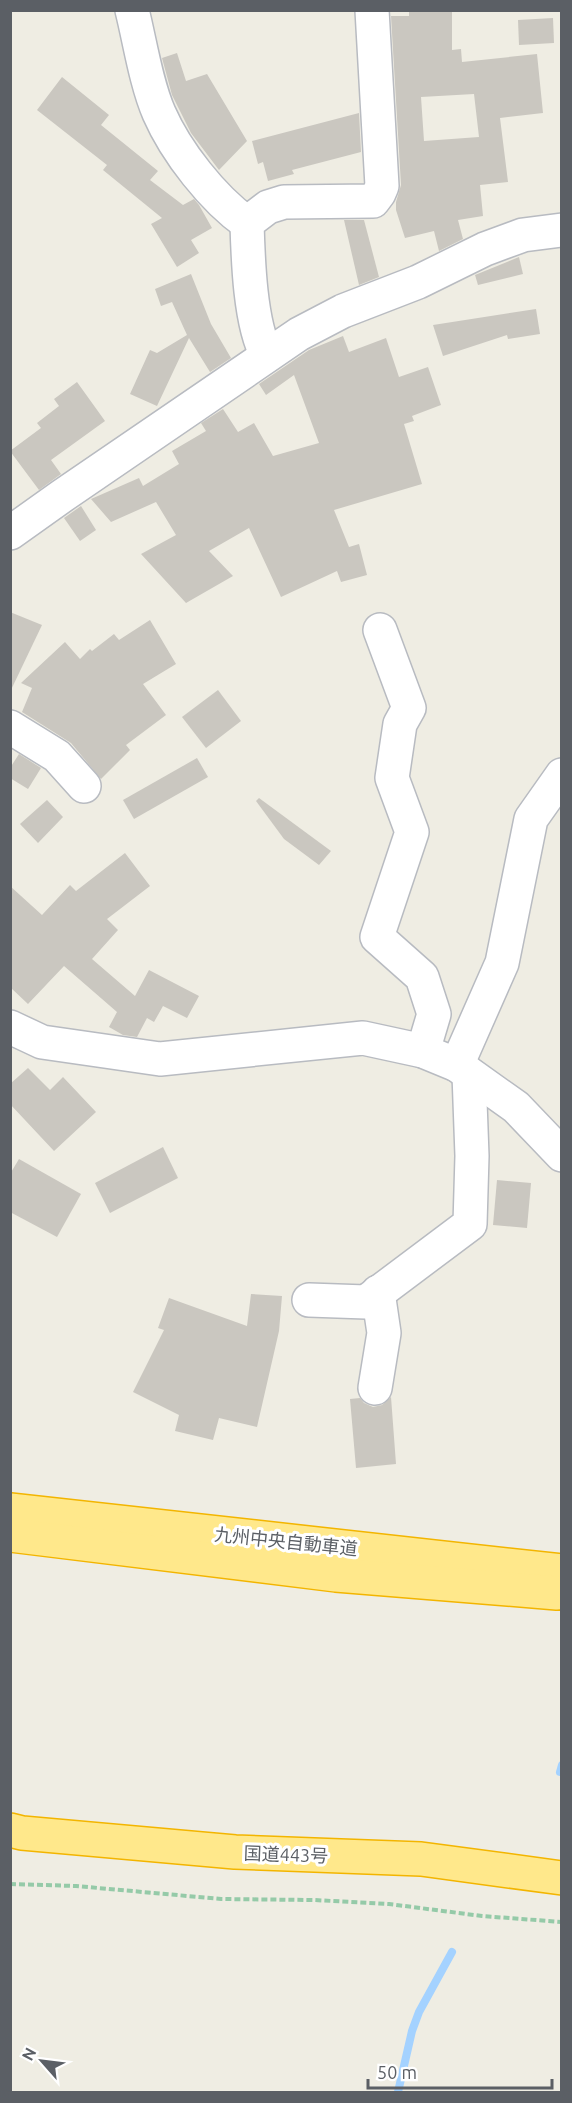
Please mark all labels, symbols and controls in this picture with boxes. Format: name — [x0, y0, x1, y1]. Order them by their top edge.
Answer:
street label: 九州中央自動車道 — [213, 1524, 359, 1558]
street label: 国道443号 — [243, 1843, 329, 1865]
north arrow — [12, 2031, 72, 2091]
text: N — [18, 2044, 40, 2063]
scale bar — [368, 2052, 552, 2090]
text: 50 m — [377, 2062, 417, 2082]

